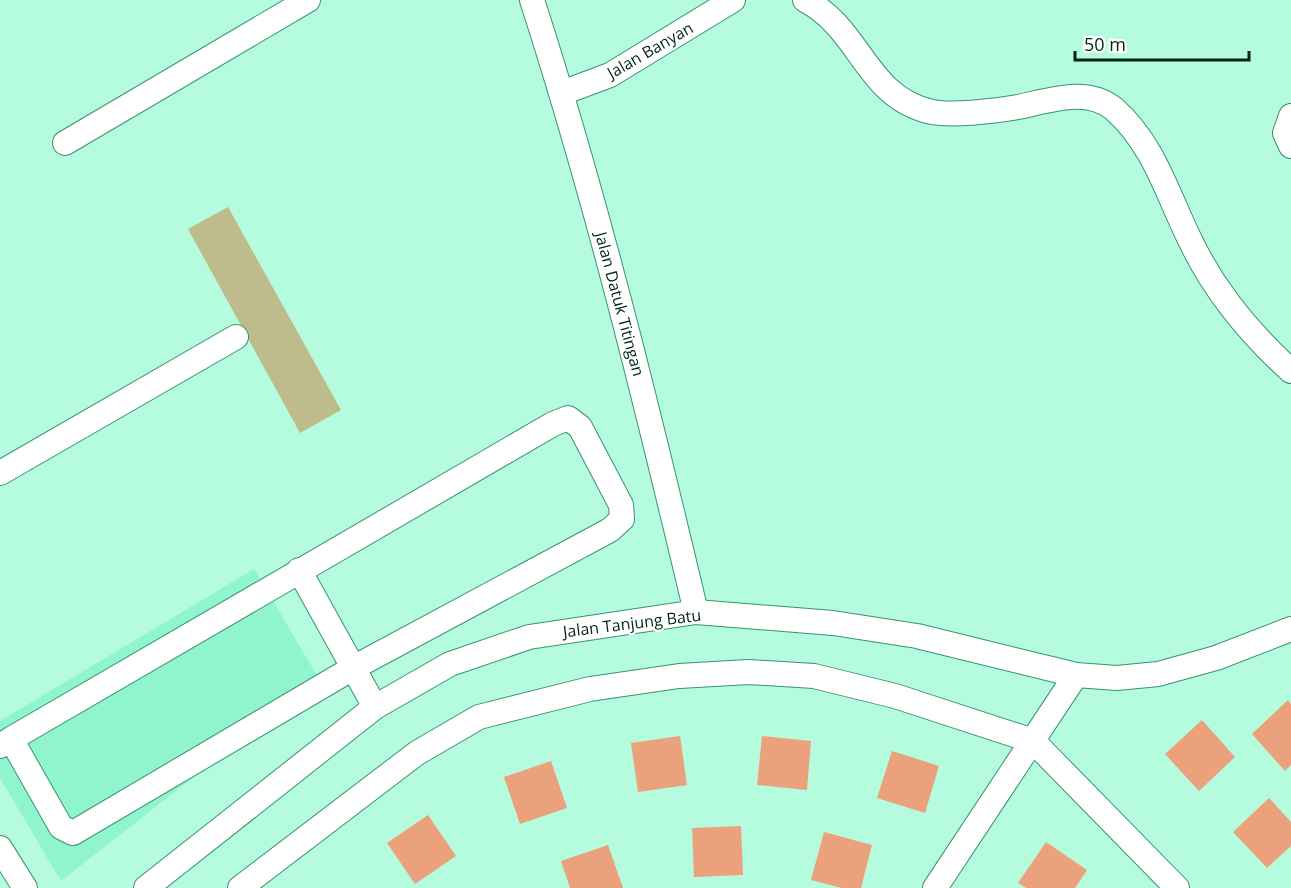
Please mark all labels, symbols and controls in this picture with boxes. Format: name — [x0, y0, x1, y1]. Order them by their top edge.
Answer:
street label: Jalan Banyan — [601, 17, 697, 84]
scale bar — [1075, 24, 1249, 62]
text: 50 m — [1084, 32, 1126, 56]
street label: Jalan Datuk Titingan — [590, 228, 650, 379]
street label: Jalan Tanjung Batu — [560, 604, 702, 643]

